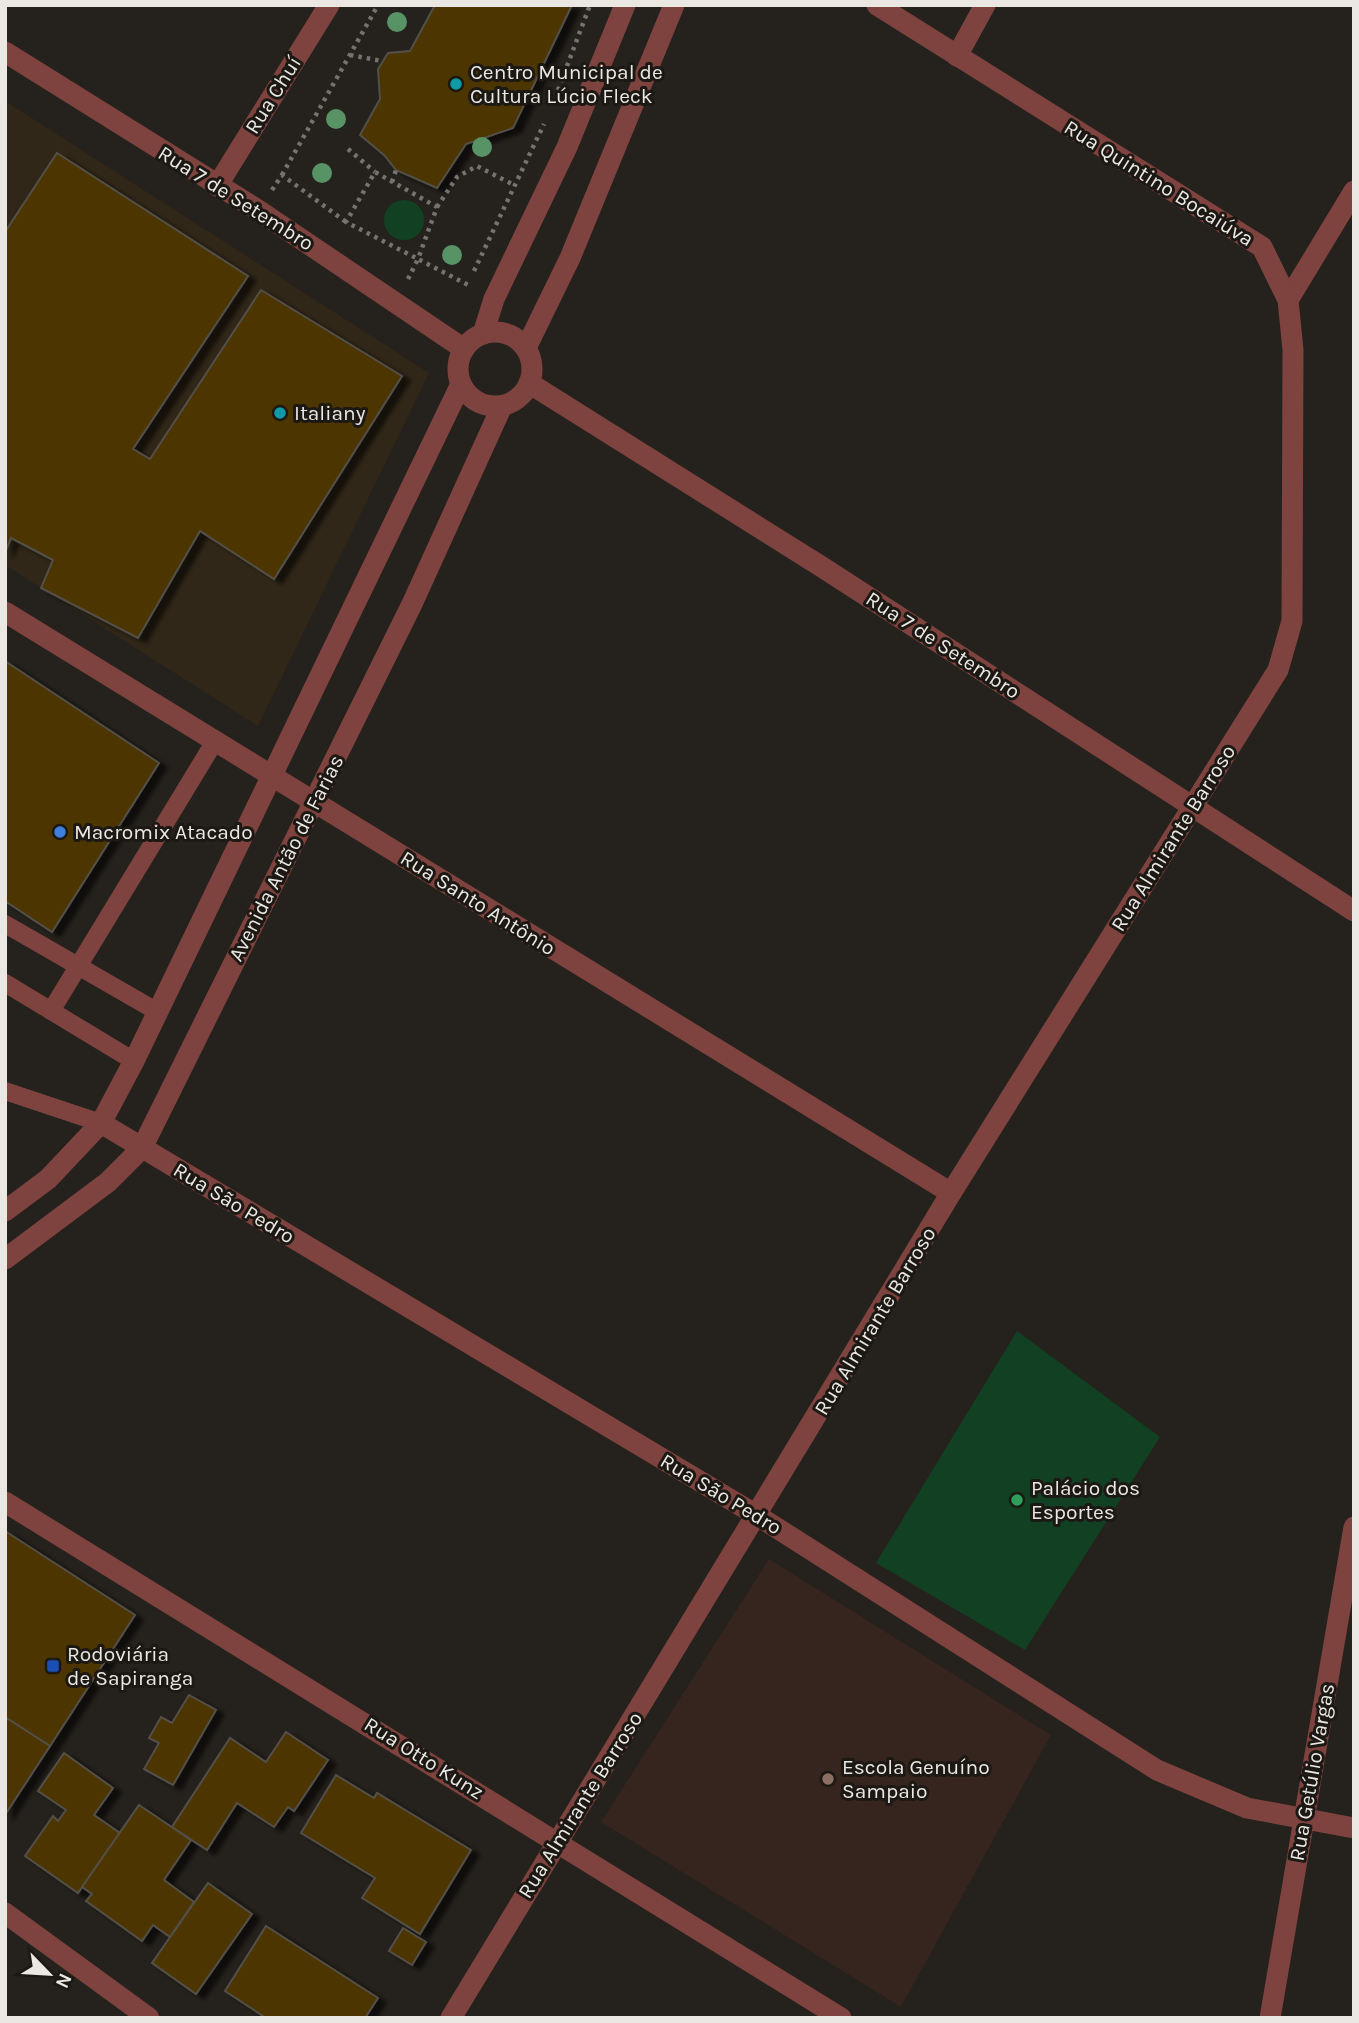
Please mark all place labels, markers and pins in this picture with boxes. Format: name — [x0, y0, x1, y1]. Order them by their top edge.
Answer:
place label: Centro Municipal de Cultura Lúcio Fleck — [470, 60, 663, 108]
marker: Centro Municipal de Cultura Lúcio Fleck — [448, 76, 464, 92]
place label: Italiany — [294, 401, 366, 425]
marker: Italiany — [272, 405, 288, 421]
place label: Macromix Atacado — [74, 820, 253, 844]
marker: Macromix Atacado — [52, 824, 68, 840]
place label: Palácio dos Esportes — [1031, 1476, 1140, 1524]
marker: Palácio dos Esportes — [1009, 1492, 1025, 1508]
place label: Rodoviária de Sapiranga — [67, 1642, 193, 1690]
marker: Rodoviária de Sapiranga — [45, 1658, 61, 1674]
place label: Escola Genuíno Sampaio — [842, 1755, 990, 1803]
marker: Escola Genuíno Sampaio — [820, 1771, 836, 1787]

